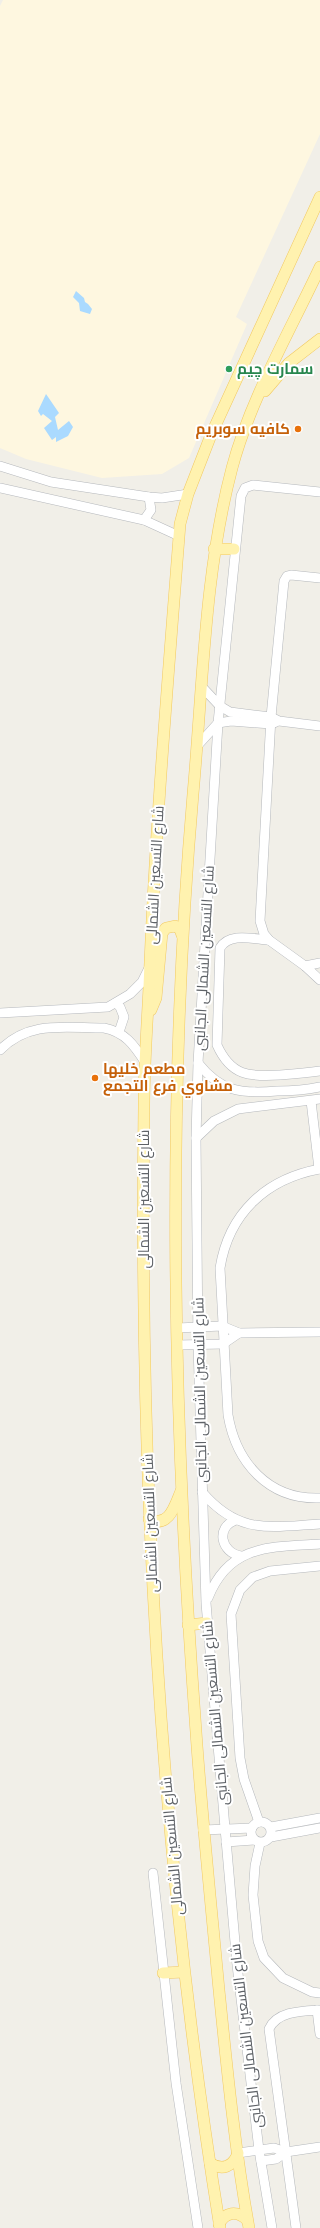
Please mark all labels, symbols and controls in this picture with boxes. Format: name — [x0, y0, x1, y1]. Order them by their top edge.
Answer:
place label: سمارت چيم — [237, 358, 314, 380]
marker: سمارت چيم — [224, 364, 234, 374]
place label: كافيه سوبريم — [196, 418, 290, 440]
marker: كافيه سوبريم — [293, 424, 303, 434]
street label: شارع التسعين الشمالى — [140, 805, 170, 945]
street label: شارع التسعين الشمالى الجانبى — [188, 865, 220, 1051]
place label: مطعم خليها مشاوي فرع التجمع — [103, 1058, 233, 1098]
marker: مطعم خليها مشاوي فرع التجمع — [90, 1073, 100, 1083]
street label: شارع التسعين الشمالى — [133, 1130, 155, 1268]
street label: شارع التسعين الشمالى الجانبى — [187, 1297, 213, 1483]
street label: شارع التسعين الشمالى — [137, 1453, 163, 1593]
street label: شارع التسعين الشمالى الجانبى — [196, 1620, 234, 1806]
street label: شارع التسعين الشمالى — [155, 1776, 189, 1916]
street label: شارع التسعين الشمالى الجانبى — [224, 1943, 268, 2129]

